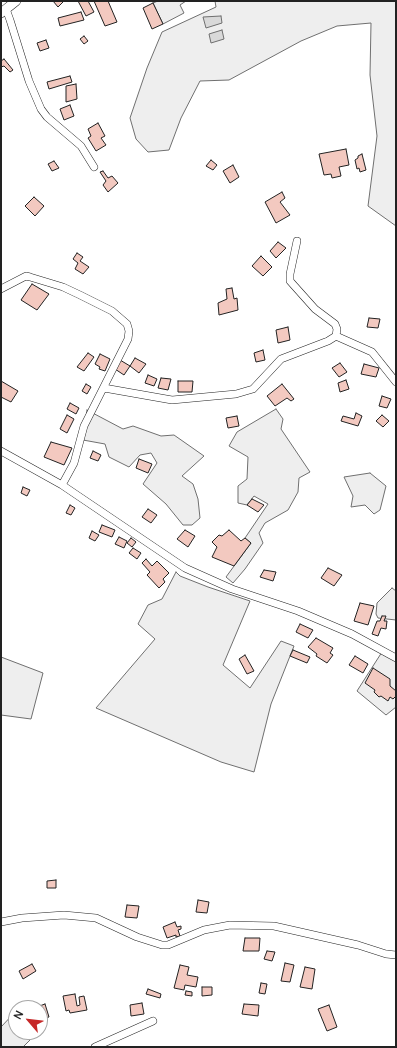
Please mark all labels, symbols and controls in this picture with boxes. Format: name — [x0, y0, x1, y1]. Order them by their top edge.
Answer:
north arrow — [8, 1000, 48, 1040]
text: N — [9, 1008, 26, 1022]

